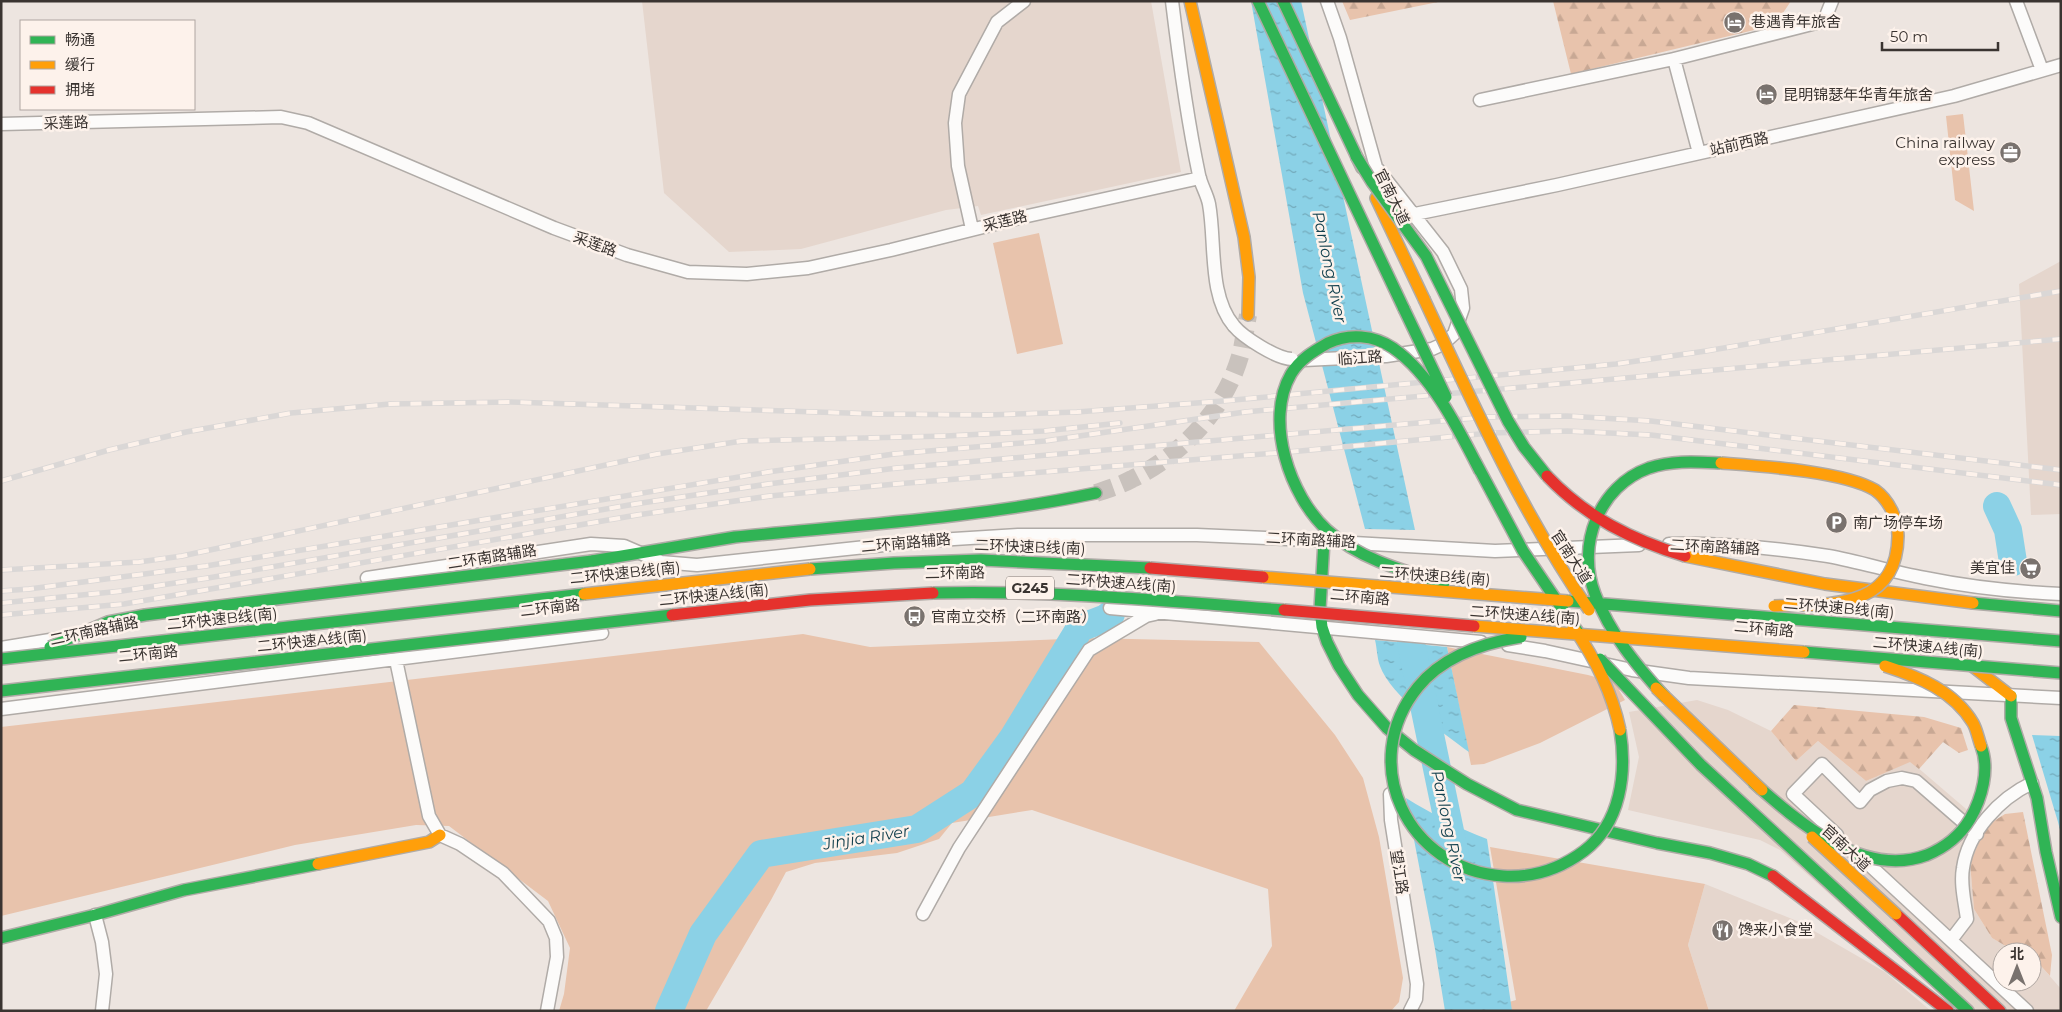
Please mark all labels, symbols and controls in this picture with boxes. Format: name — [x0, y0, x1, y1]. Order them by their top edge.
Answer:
hotel icon: 巷遇青年旅舍 — [1723, 10, 1747, 34]
place label: 巷遇青年旅舍 — [1751, 12, 1841, 31]
legend — [20, 20, 195, 110]
scale bar — [1882, 20, 1998, 52]
text: 50 m — [1890, 27, 1928, 46]
text: 畅通 — [65, 30, 95, 49]
text: 缓行 — [65, 55, 95, 74]
text: 拥堵 — [65, 80, 95, 99]
hotel icon: 昆明锦瑟年华青年旅舍 — [1755, 83, 1779, 107]
place label: 昆明锦瑟年华青年旅舍 — [1783, 85, 1933, 104]
street label: 采莲路 — [43, 112, 89, 133]
street label: 站前西路 — [1708, 128, 1770, 160]
place label: China railway express — [1895, 133, 1996, 169]
office icon: China railway express — [1999, 140, 2023, 164]
street label: 官南大道 — [1371, 166, 1414, 228]
street label: 采莲路 — [981, 206, 1029, 235]
water label: Panlong River — [1308, 210, 1351, 325]
street label: 采莲路 — [571, 227, 620, 260]
street label: 临江路 — [1337, 346, 1383, 369]
parking icon: 南广场停车场 — [1825, 511, 1849, 535]
place label: 南广场停车场 — [1853, 513, 1943, 532]
street label: 官南大道 — [1547, 526, 1596, 587]
street label: 二环南路辅路 — [1266, 528, 1356, 551]
street label: 二环南路辅路 — [860, 529, 952, 556]
street label: 二环快速B线(南) — [974, 535, 1086, 558]
street label: 二环南路辅路 — [1670, 535, 1760, 558]
street label: 二环南路辅路 — [446, 540, 538, 573]
supermarket icon: 美宜佳 — [2019, 556, 2043, 580]
street label: 二环快速B线(南) — [569, 557, 681, 588]
place label: 美宜佳 — [1970, 558, 2015, 577]
street label: 二环南路 — [925, 562, 985, 583]
street label: 二环快速B线(南) — [1379, 562, 1491, 589]
street label: 二环快速A线(南) — [1065, 569, 1177, 596]
road number: G245 — [1006, 576, 1054, 600]
street label: 二环快速A线(南) — [658, 579, 770, 610]
street label: 二环南路 — [1329, 584, 1391, 609]
street label: 二环快速B线(南) — [1783, 593, 1895, 622]
street label: 二环南路 — [519, 594, 581, 621]
street label: 二环快速A线(南) — [1469, 601, 1581, 628]
street label: 二环快速B线(南) — [166, 603, 278, 634]
bus stop icon: 官南立交桥（二环南路） — [903, 605, 927, 629]
place label: 官南立交桥（二环南路） — [931, 607, 1096, 626]
street label: 二环南路辅路 — [48, 612, 140, 649]
street label: 二环南路 — [1733, 616, 1795, 641]
street label: 二环快速A线(南) — [256, 625, 368, 656]
street label: 二环快速A线(南) — [1872, 632, 1984, 661]
street label: 二环南路 — [117, 641, 179, 666]
water label: Panlong River — [1427, 769, 1470, 884]
street label: 官南大道 — [1818, 820, 1875, 875]
water label: Jinjia River — [821, 821, 911, 854]
street label: 望江路 — [1387, 848, 1412, 896]
restaurant icon: 馋来小食堂 — [1710, 918, 1734, 942]
place label: 馋来小食堂 — [1738, 920, 1813, 939]
north arrow — [1992, 942, 2042, 992]
text: 北 — [2010, 945, 2024, 963]

